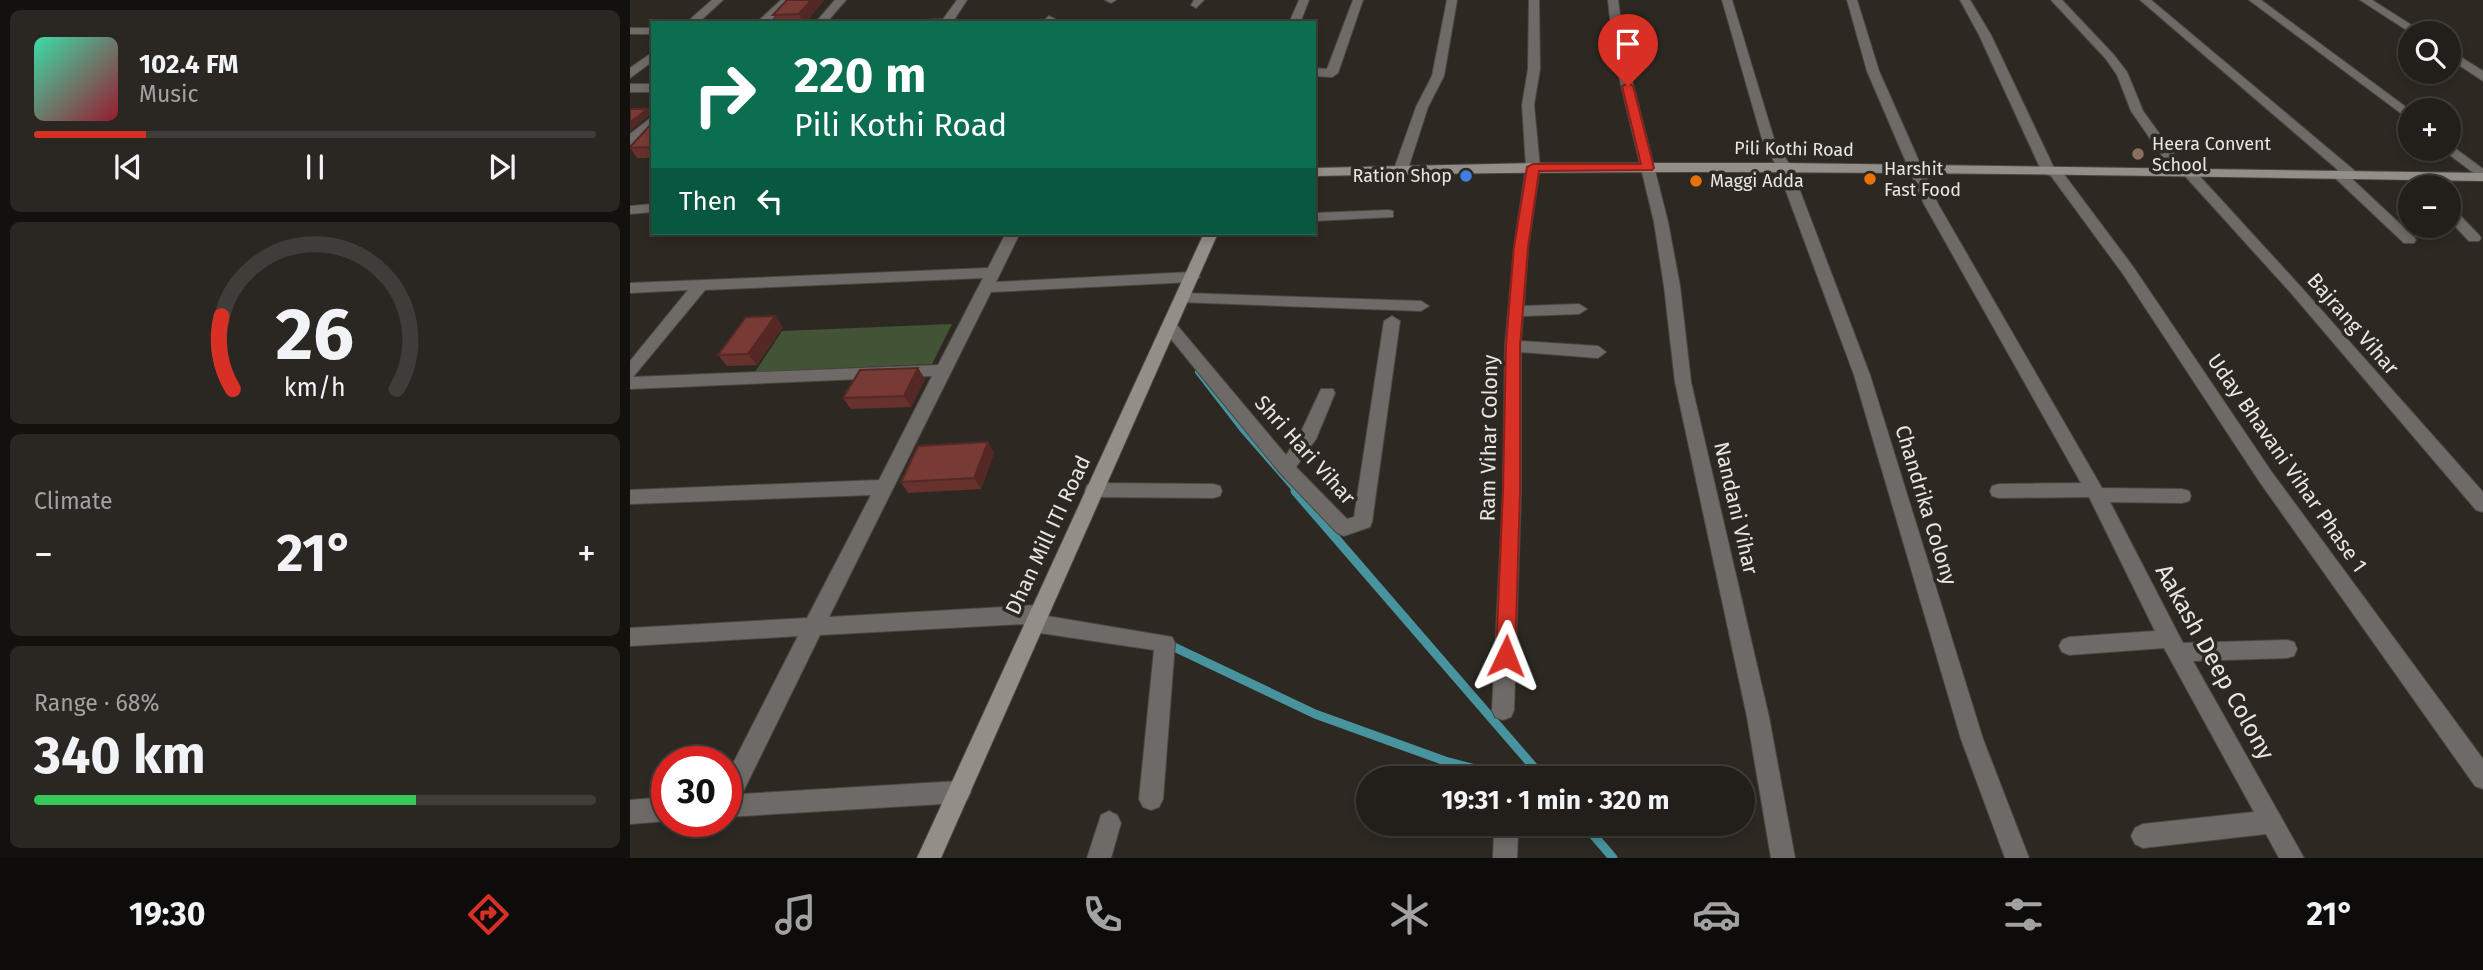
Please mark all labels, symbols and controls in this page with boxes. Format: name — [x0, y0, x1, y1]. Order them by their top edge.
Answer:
pin — [1598, 14, 1658, 86]
map controls — [2398, 21, 2461, 238]
button: search — [2398, 21, 2461, 84]
icon: arrive — [1609, 25, 1647, 63]
text: 220 m — [794, 46, 926, 105]
text: 102.4 FM — [139, 49, 238, 80]
icon: right — [679, 49, 770, 140]
text: Music — [139, 80, 199, 108]
button: + — [2398, 98, 2461, 161]
text: Pili Kothi Road — [794, 106, 1007, 144]
place label: Heera Convent School — [2152, 133, 2272, 176]
street label: Pili Kothi Road — [1734, 137, 1854, 161]
marker: Heera Convent School — [2130, 146, 2146, 162]
icon: previous — [109, 148, 147, 186]
icon: pause — [296, 148, 334, 186]
icon: next — [483, 148, 521, 186]
place label: Harshit Fast Food — [1884, 158, 1961, 201]
place label: Ration Shop — [1353, 165, 1452, 187]
marker: Ration Shop — [1458, 168, 1474, 184]
place label: Maggi Adda — [1710, 170, 1804, 192]
marker: Harshit Fast Food — [1862, 171, 1878, 187]
marker: Maggi Adda — [1688, 173, 1704, 189]
button: − — [2398, 175, 2461, 238]
icon: left — [751, 182, 789, 220]
text: Then — [679, 186, 737, 217]
street label: Bajrang Vihar — [2302, 268, 2404, 380]
text: 26 — [276, 291, 354, 378]
street label: Uday Bhavani Vihar Phase 1 — [2201, 349, 2373, 577]
street label: Ram Vihar Colony — [1475, 354, 1503, 522]
text: km/h — [284, 373, 346, 403]
street label: Shri Hari Vihar — [1249, 390, 1361, 510]
street label: Chandrika Colony — [1889, 422, 1963, 589]
street label: Nandani Vihar — [1708, 439, 1764, 577]
street label: Dhan Mill ITI Road — [1000, 451, 1096, 619]
text: Climate — [34, 487, 113, 515]
text: 21° — [277, 522, 354, 585]
text: − — [34, 531, 53, 577]
text: + — [577, 531, 596, 577]
street label: Aakash Deep Colony — [2150, 559, 2280, 765]
position arrow — [1469, 619, 1543, 693]
text: Range · 68% — [34, 689, 159, 717]
text: 340 km — [34, 724, 206, 787]
speed limit sign: 30 — [651, 746, 742, 837]
text: 19:31 · 1 min · 320 m — [1442, 785, 1670, 816]
icon: directions — [464, 890, 513, 939]
icon: music — [771, 890, 820, 939]
icon: phone — [1078, 890, 1127, 939]
icon: climate — [1385, 890, 1434, 939]
icon: car — [1692, 890, 1741, 939]
icon: filters — [1999, 890, 2048, 939]
text: 19:30 — [129, 895, 205, 933]
text: 21° — [2307, 895, 2354, 933]

